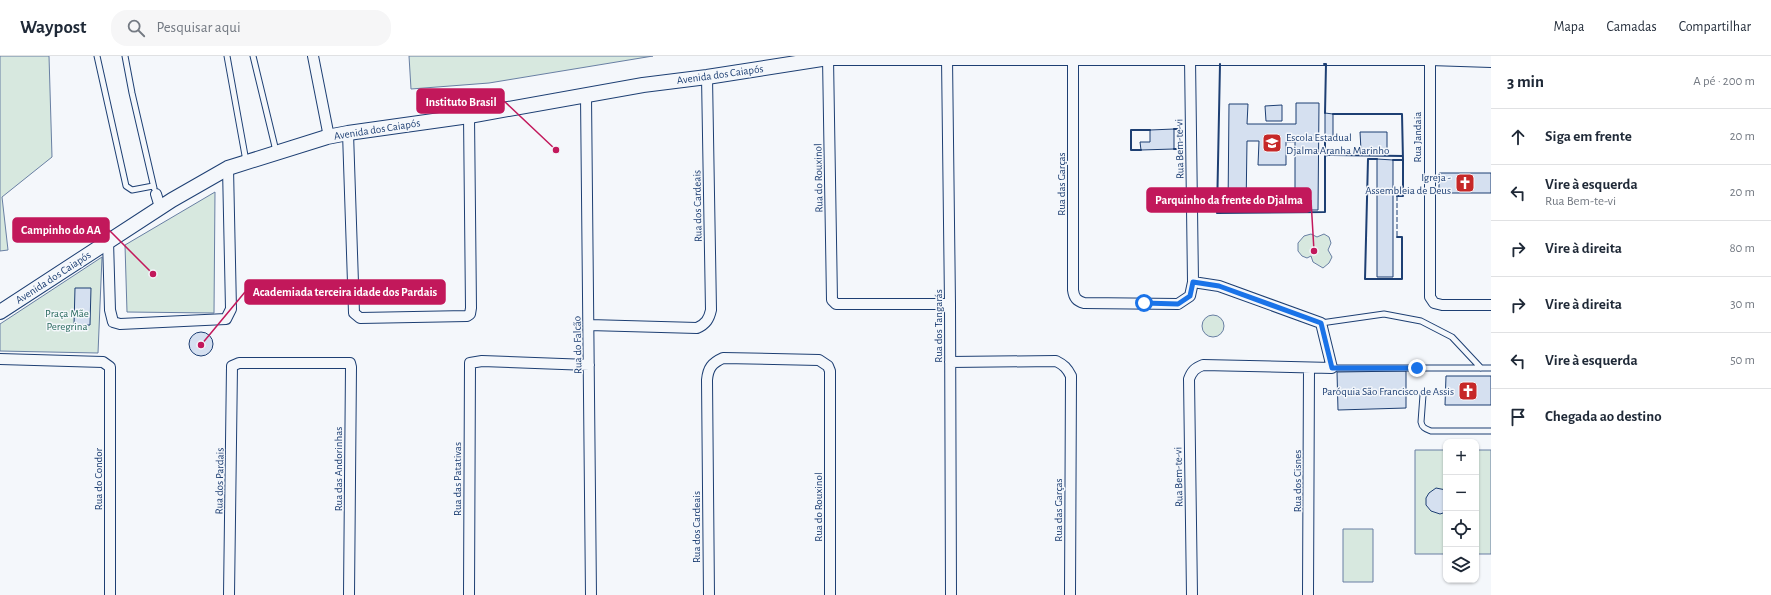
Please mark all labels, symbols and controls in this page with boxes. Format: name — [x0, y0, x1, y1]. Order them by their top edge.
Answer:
search box — [111, 10, 391, 46]
icon: search — [125, 17, 147, 39]
text: Waypost — [20, 18, 87, 37]
text: Pesquisar aqui — [157, 20, 241, 35]
text: Mapa — [1554, 20, 1584, 34]
text: Camadas — [1606, 20, 1657, 34]
text: Compartilhar — [1679, 20, 1751, 34]
street label: Avenida dos Caiapós — [676, 63, 764, 86]
text: 3 min — [1507, 73, 1544, 90]
text: A pé · 200 m — [1693, 75, 1755, 88]
callout: Instituto Brasil — [417, 89, 504, 113]
text: Instituto Brasil — [425, 96, 497, 108]
street label: Rua Jandaia — [1412, 112, 1423, 162]
street label: Avenida dos Caiapós — [333, 117, 421, 142]
street label: Rua Bem-te-vi — [1173, 119, 1186, 179]
icon: ahead — [1507, 126, 1529, 148]
text: Siga em frente — [1545, 129, 1632, 144]
text: 20 m — [1730, 130, 1755, 143]
school or university icon: Escola Estadual Djalma Aranha Marinho — [1261, 132, 1283, 154]
place label: Escola Estadual Djalma Aranha Marinho — [1286, 132, 1389, 156]
street label: Rua do Rouxinol — [812, 143, 825, 213]
street label: Rua das Garças — [1056, 152, 1067, 216]
street label: Rua dos Cardeais — [691, 170, 704, 242]
place label: Igreja - Assembleia de Deus — [1365, 172, 1452, 196]
church icon: Igreja - Assembleia de Deus — [1454, 172, 1476, 194]
text: Vire à esquerda — [1545, 177, 1638, 192]
icon: left — [1507, 182, 1529, 204]
text: 20 m — [1730, 186, 1755, 199]
callout: Parquinho da frente do Djalma — [1147, 188, 1311, 212]
text: Parquinho da frente do Djalma — [1155, 194, 1303, 207]
text: Rua Bem-te-vi — [1545, 195, 1616, 208]
callout: Campinho do AA — [13, 218, 109, 242]
text: Campinho do AA — [21, 224, 102, 236]
icon: right — [1507, 238, 1529, 260]
text: Vire à direita — [1545, 241, 1622, 256]
text: 80 m — [1729, 242, 1755, 255]
street label: Avenida dos Caiapós — [14, 249, 93, 306]
callout: Academiada terceira idade dos Pardais — [245, 280, 445, 304]
text: Academiada terceira idade dos Pardais — [253, 286, 438, 298]
street label: Rua dos Tangarás — [933, 289, 944, 363]
route start — [1135, 294, 1153, 312]
icon: right — [1507, 294, 1529, 316]
text: Vire à direita — [1545, 297, 1622, 312]
text: 30 m — [1730, 298, 1755, 311]
park label: Praça Mãe Peregrina — [45, 308, 89, 332]
street label: Rua do Falcão — [571, 316, 584, 374]
icon: left — [1507, 350, 1529, 372]
text: Vire à esquerda — [1545, 353, 1638, 368]
text: 50 m — [1730, 354, 1755, 367]
route end — [1408, 359, 1426, 377]
church icon: Paróquia São Francisco de Assis — [1457, 380, 1479, 402]
place label: Paróquia São Francisco de Assis — [1322, 386, 1454, 397]
icon: arrive — [1507, 406, 1529, 428]
text: Chegada ao destino — [1545, 409, 1662, 424]
street label: Rua das Andorinhas — [333, 427, 344, 511]
map controls — [1443, 439, 1479, 583]
button: + — [1443, 439, 1479, 475]
street label: Rua das Patativas — [452, 442, 463, 516]
street label: Rua do Condor — [93, 447, 104, 510]
street label: Rua dos Pardais — [213, 447, 226, 515]
street label: Rua Bem-te-vi — [1172, 447, 1185, 507]
street label: Rua dos Cisnes — [1292, 450, 1303, 512]
street label: Rua do Rouxinol — [813, 472, 824, 542]
button: − — [1443, 475, 1479, 511]
street label: Rua das Garças — [1053, 478, 1064, 542]
street label: Rua dos Cardeais — [691, 491, 702, 563]
button: locate — [1443, 511, 1479, 547]
button: layers — [1443, 547, 1479, 583]

